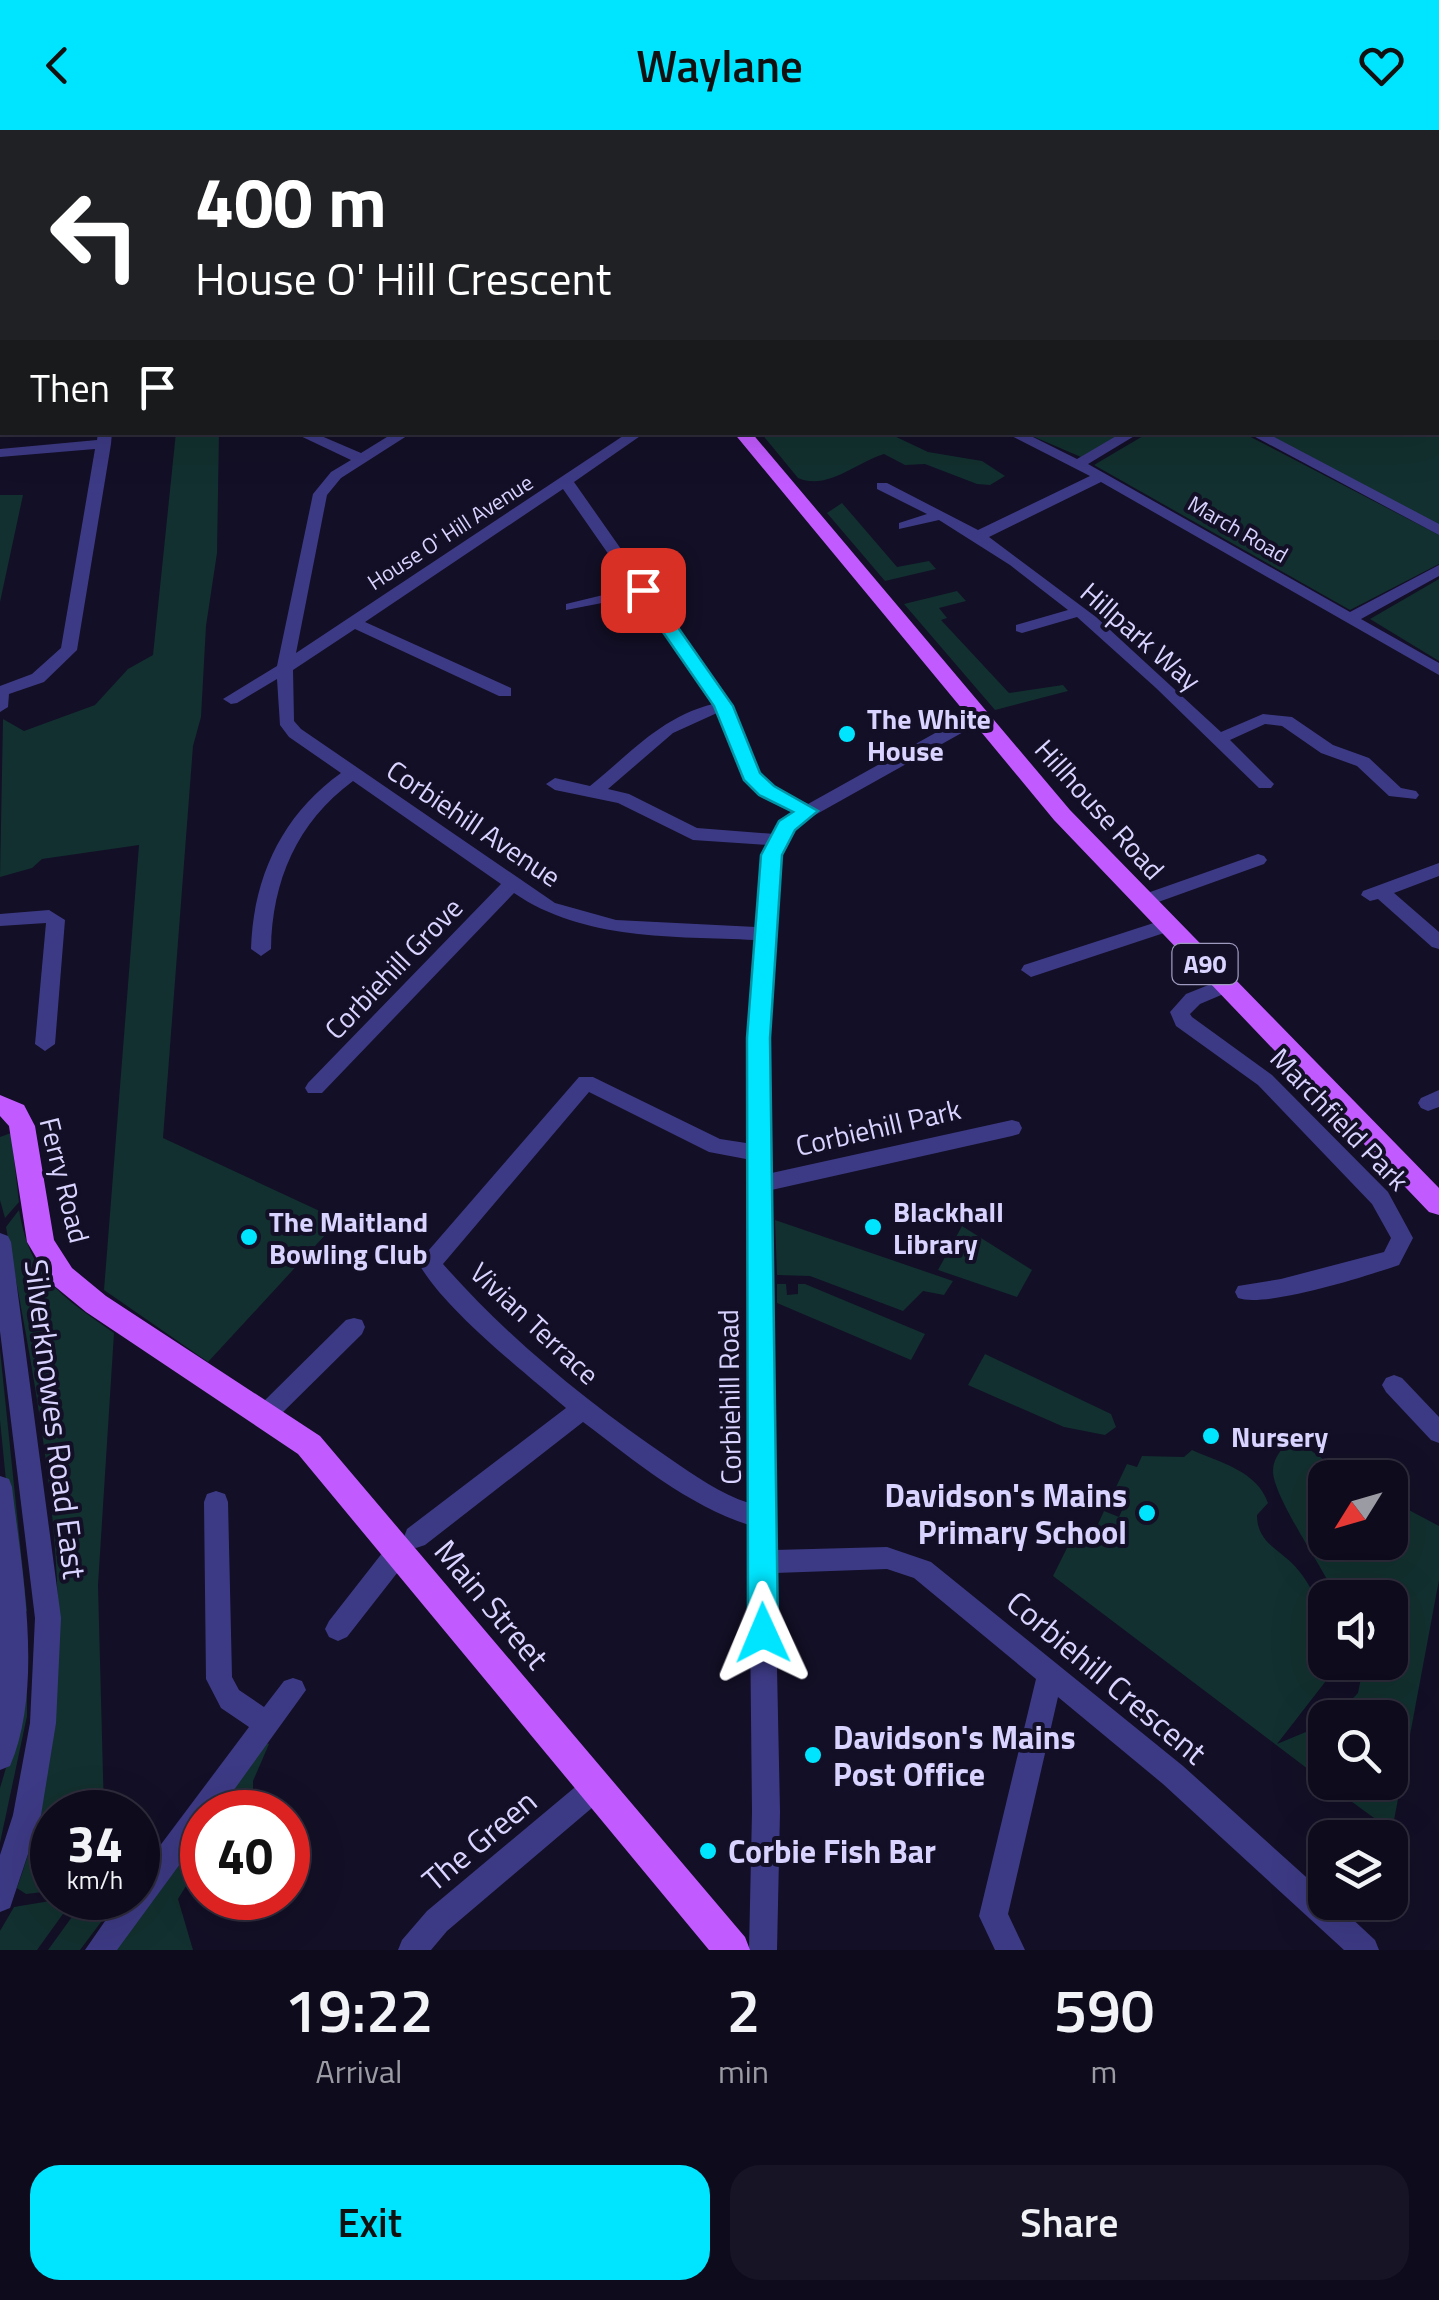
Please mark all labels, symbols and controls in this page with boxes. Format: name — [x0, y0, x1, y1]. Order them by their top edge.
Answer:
text: Waylane — [636, 31, 803, 99]
icon: back — [30, 38, 85, 93]
icon: heart — [1354, 38, 1409, 93]
text: 400 m — [195, 148, 387, 254]
icon: left — [30, 170, 160, 300]
text: House O' Hill Crescent — [195, 244, 611, 312]
text: Then — [30, 359, 110, 417]
icon: arrive — [130, 360, 185, 415]
street label: House O' Hill Avenue — [360, 466, 540, 598]
street label: March Road — [1182, 487, 1294, 571]
pin — [601, 548, 686, 633]
icon: arrive — [616, 563, 671, 618]
street label: Hillpark Way — [1071, 571, 1211, 701]
place label: The White House — [867, 697, 991, 772]
marker: The White House — [836, 723, 858, 745]
street label: Hillhouse Road — [1025, 729, 1175, 889]
street label: Corbiehill Avenue — [378, 749, 570, 897]
street label: Corbiehill Grove — [314, 887, 472, 1049]
road number: A90 — [1172, 944, 1238, 984]
street label: Marchfield Park — [1260, 1038, 1420, 1200]
street label: Corbiehill Park — [791, 1087, 965, 1167]
street label: Ferry Road — [29, 1113, 101, 1247]
place label: Blackhall Library — [893, 1190, 1004, 1265]
place label: The Maitland Bowling Club — [269, 1200, 428, 1275]
marker: Blackhall Library — [862, 1216, 884, 1238]
marker: The Maitland Bowling Club — [238, 1226, 260, 1248]
street label: Vivian Terrace — [461, 1252, 609, 1394]
street label: Silverknowes Road East — [13, 1256, 99, 1582]
street label: Corbiehill Road — [706, 1309, 752, 1485]
place label: Nursery — [1231, 1415, 1328, 1458]
marker: Nursery — [1200, 1425, 1222, 1447]
north arrow — [1308, 1460, 1408, 1560]
map controls — [1308, 1460, 1408, 1920]
place label: Davidson's Mains Primary School — [885, 1471, 1127, 1556]
marker: Davidson's Mains Primary School — [1136, 1502, 1158, 1524]
street label: Main Street — [423, 1529, 561, 1679]
street label: Corbiehill Crescent — [996, 1579, 1218, 1775]
button: sound — [1308, 1580, 1408, 1680]
position arrow — [711, 1581, 815, 1685]
button: search — [1308, 1700, 1408, 1800]
place label: Davidson's Mains Post Office — [833, 1713, 1076, 1798]
marker: Davidson's Mains Post Office — [802, 1744, 824, 1766]
street label: The Green — [411, 1778, 547, 1902]
speed limit sign: 40 — [180, 1790, 310, 1920]
text: 34 — [67, 1805, 123, 1881]
button: layers — [1308, 1820, 1408, 1920]
place label: Corbie Fish Bar — [728, 1827, 936, 1875]
marker: Corbie Fish Bar — [697, 1840, 719, 1862]
text: km/h — [67, 1861, 123, 1899]
text: 19:22 — [285, 1964, 433, 2055]
text: 2 — [727, 1964, 760, 2055]
text: 590 — [1054, 1964, 1154, 2055]
text: Arrival — [316, 2047, 402, 2095]
text: min — [718, 2047, 769, 2095]
text: m — [1091, 2047, 1117, 2095]
button: Exit — [30, 2165, 710, 2280]
button: Share — [730, 2165, 1409, 2280]

